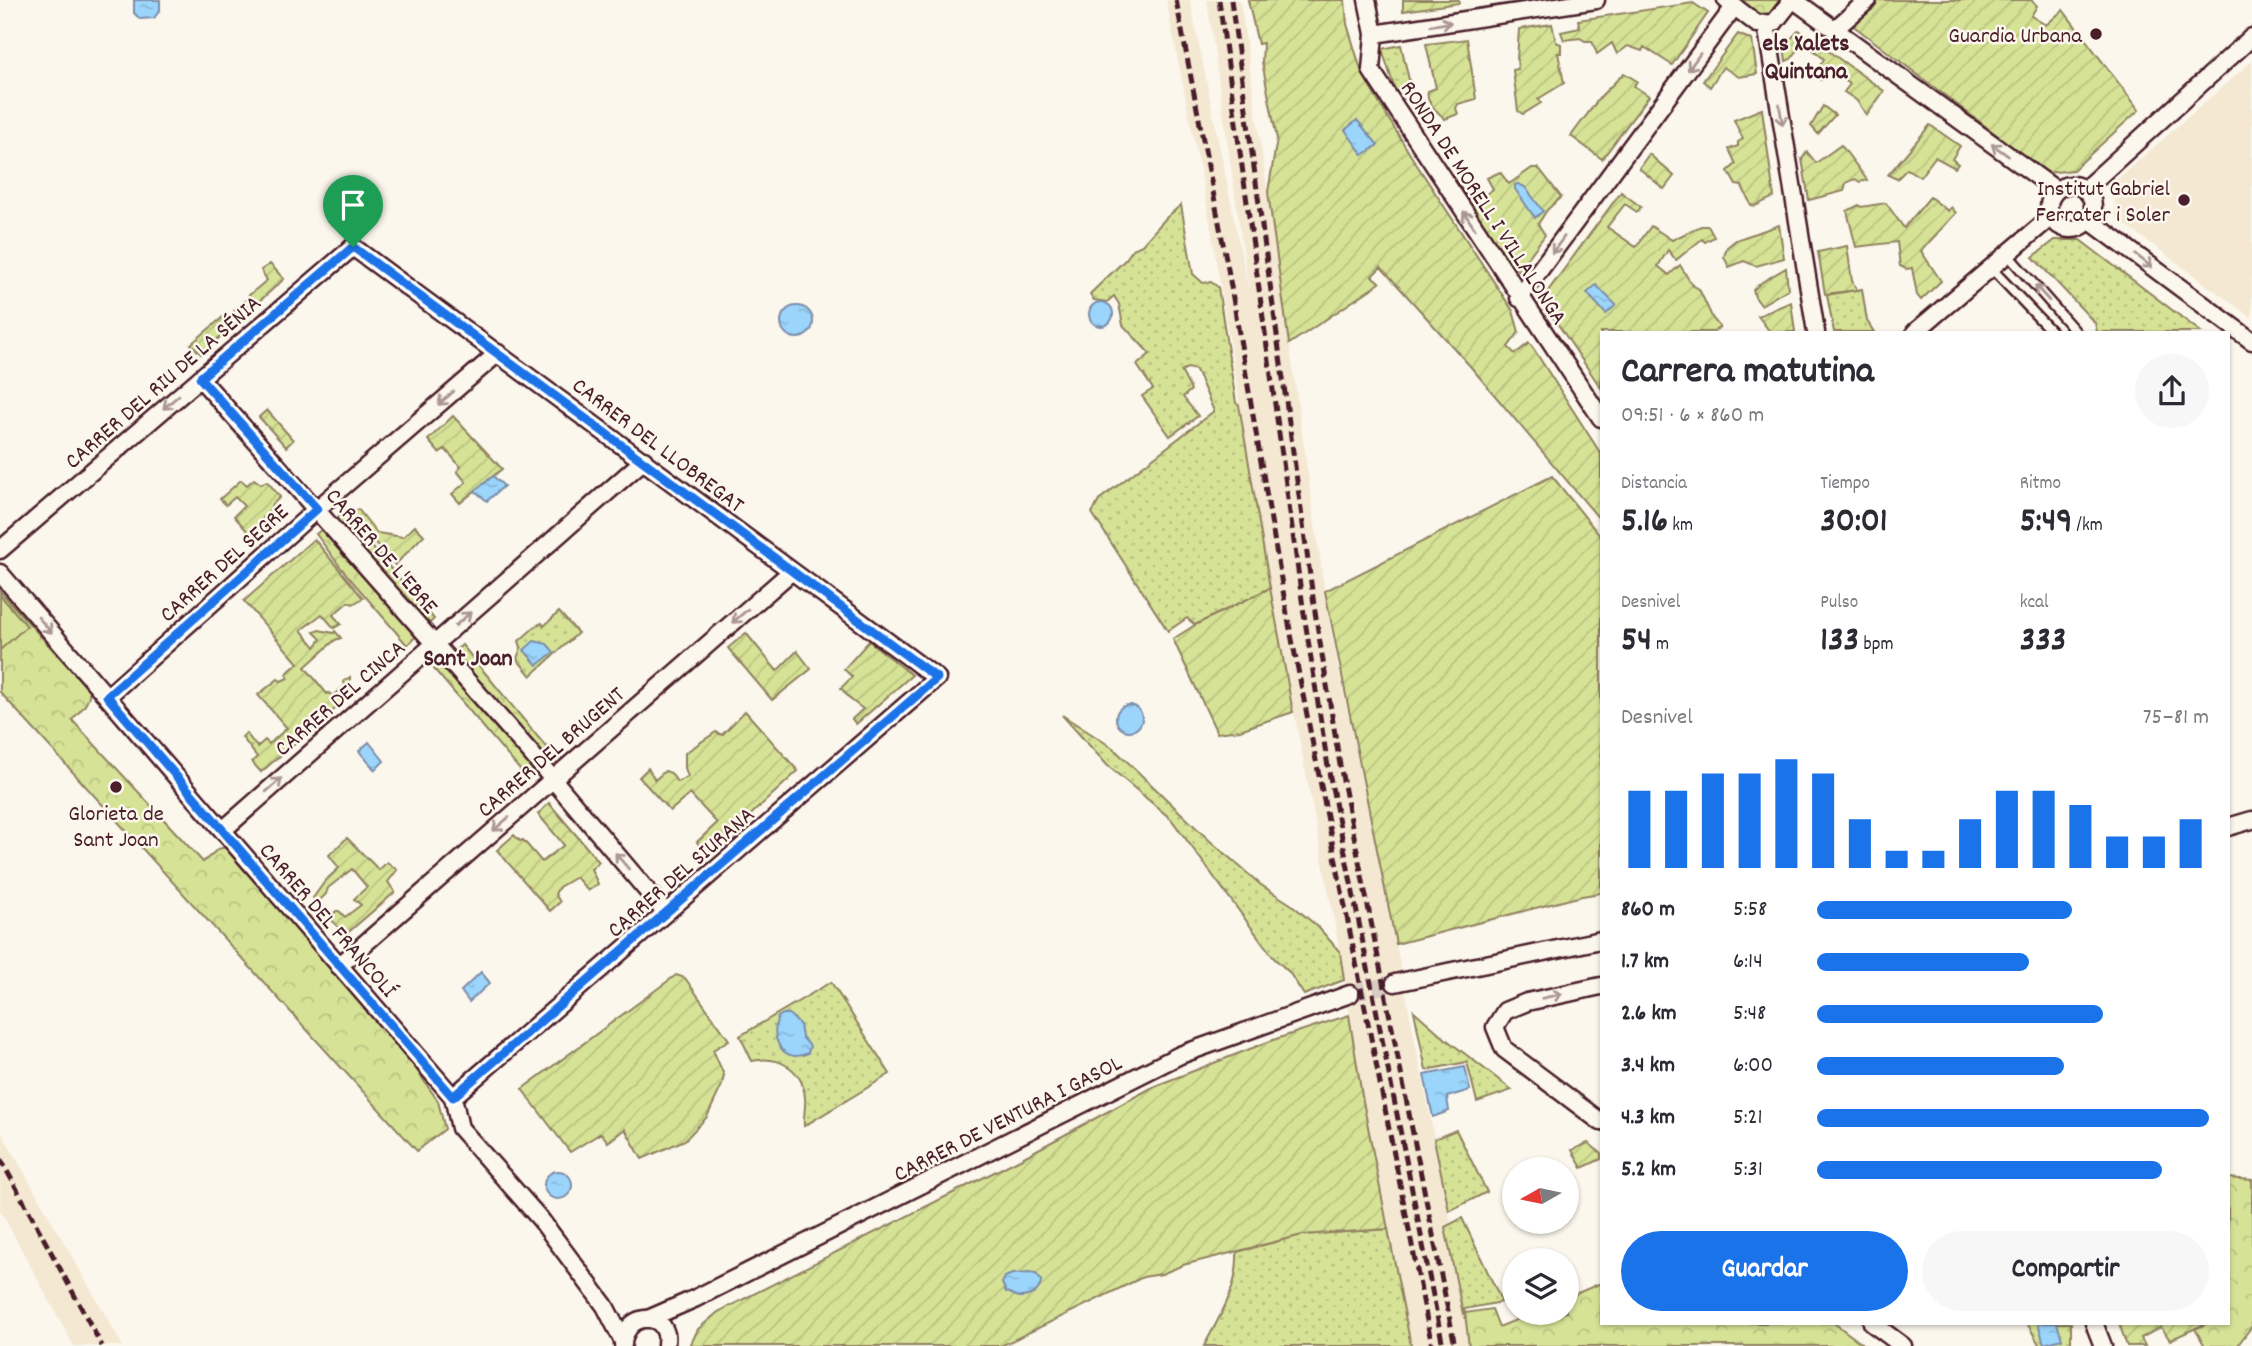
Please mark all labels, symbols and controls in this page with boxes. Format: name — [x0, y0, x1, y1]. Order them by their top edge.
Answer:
one-way arrow — [1429, 17, 1452, 30]
place label: Guardia Urbana — [1948, 21, 2083, 54]
marker: Guardia Urbana — [2088, 26, 2104, 42]
district label: els Xalets Quintana — [1763, 28, 1849, 90]
one-way arrow — [1686, 52, 1701, 71]
street label: RONDA DE MORELL I VILLALONGA — [1390, 75, 1574, 333]
one-way arrow — [1775, 103, 1788, 126]
one-way arrow — [1991, 143, 2010, 158]
place label: Institut Gabriel Ferrater i Soler — [2035, 174, 2171, 233]
pin — [323, 175, 383, 247]
icon: arrive — [334, 186, 372, 224]
marker: Institut Gabriel Ferrater i Soler — [2176, 192, 2192, 208]
one-way arrow — [1461, 211, 1476, 230]
one-way arrow — [1551, 235, 1566, 254]
one-way arrow — [2134, 253, 2153, 268]
one-way arrow — [2034, 285, 2051, 302]
street label: CARRER DEL RIU DE LA SÉNIA — [59, 289, 270, 479]
text: Carrera matutina — [1621, 346, 1874, 401]
button: share — [2135, 354, 2209, 428]
street label: CARRER DEL LLOBREGAT — [564, 371, 750, 523]
one-way arrow — [437, 390, 455, 406]
one-way arrow — [162, 394, 180, 410]
text: 09:51 · 6 × 860 m — [1621, 400, 1764, 433]
text: Distancia — [1621, 471, 1687, 498]
text: Tiempo — [1820, 471, 1870, 498]
text: Ritmo — [2020, 471, 2061, 498]
street label: CARRER DE L'EBRE — [316, 482, 445, 623]
street label: CARRER DEL SEGRE — [153, 497, 298, 632]
text: 5.16 — [1621, 498, 1668, 548]
text: 30:01 — [1820, 498, 1888, 548]
text: 5:49 — [2020, 498, 2072, 548]
text: km — [1668, 513, 1693, 540]
text: /km — [2072, 513, 2103, 540]
text: Desnivel — [1621, 590, 1680, 617]
text: Pulso — [1820, 590, 1858, 617]
text: kcal — [2020, 590, 2049, 617]
one-way arrow — [731, 608, 749, 624]
one-way arrow — [454, 611, 472, 627]
one-way arrow — [37, 616, 53, 634]
text: 54 — [1621, 617, 1652, 667]
text: 133 — [1820, 617, 1859, 667]
text: 333 — [2020, 617, 2066, 667]
text: m — [1652, 632, 1669, 659]
text: bpm — [1859, 632, 1893, 659]
street label: CARRER DEL CINCA — [269, 633, 414, 766]
district label: Sant Joan — [423, 643, 513, 677]
street label: CARRER DEL BRUGENT — [471, 680, 633, 827]
text: Desnivel — [1621, 702, 1693, 735]
text: 75–81 m — [2143, 702, 2209, 735]
one-way arrow — [265, 777, 283, 793]
marker: Glorieta de Sant Joan — [108, 779, 124, 795]
place label: Glorieta de Sant Joan — [68, 799, 164, 858]
street label: CARRER DEL SIURANA — [601, 800, 763, 947]
one-way arrow — [493, 816, 511, 832]
street label: CARRER DEL FRANCOLÍ — [250, 837, 403, 1007]
one-way arrow — [614, 852, 630, 870]
text: 860 m — [1621, 894, 1675, 927]
text: 5:58 — [1733, 894, 1767, 927]
text: 1.7 km — [1621, 946, 1669, 979]
text: 6:14 — [1733, 946, 1763, 979]
one-way arrow — [1540, 989, 1563, 1003]
text: 2.6 km — [1621, 998, 1677, 1031]
text: 5:48 — [1733, 998, 1766, 1031]
street label: CARRER DE VENTURA I GASOL — [889, 1048, 1129, 1192]
text: 3.4 km — [1621, 1050, 1675, 1083]
text: 6:00 — [1733, 1050, 1773, 1083]
text: 4.3 km — [1621, 1102, 1675, 1135]
text: 5:21 — [1733, 1102, 1763, 1135]
text: 5.2 km — [1621, 1154, 1676, 1187]
text: 5:31 — [1733, 1154, 1763, 1187]
north arrow — [1502, 1157, 1578, 1234]
map controls — [1502, 1157, 1579, 1325]
button: Guardar — [1621, 1231, 1908, 1311]
button: Compartir — [1922, 1231, 2209, 1311]
button: layers — [1502, 1248, 1579, 1325]

